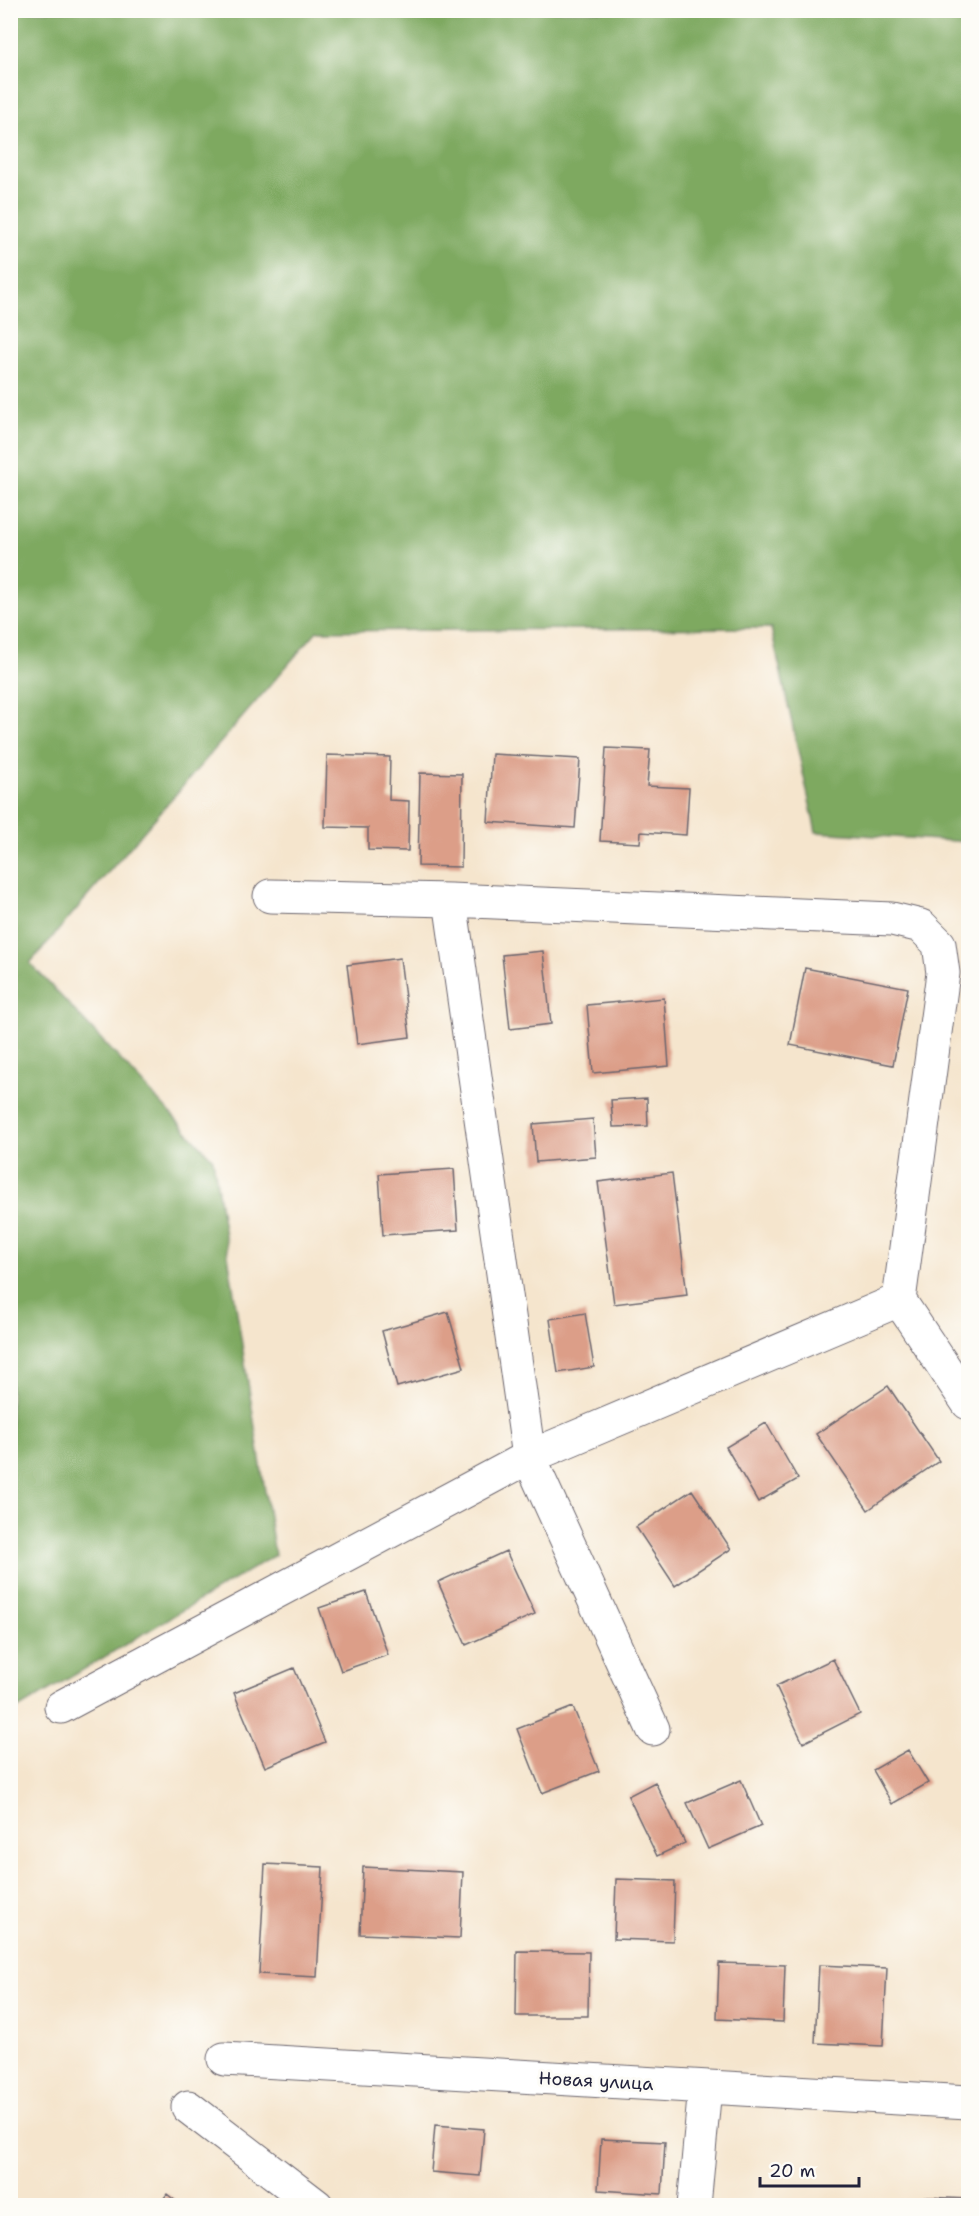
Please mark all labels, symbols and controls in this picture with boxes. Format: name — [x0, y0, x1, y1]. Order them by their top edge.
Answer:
street label: Новая улица — [538, 2066, 654, 2096]
scale bar — [760, 2150, 859, 2188]
text: 20 m — [769, 2159, 815, 2183]

